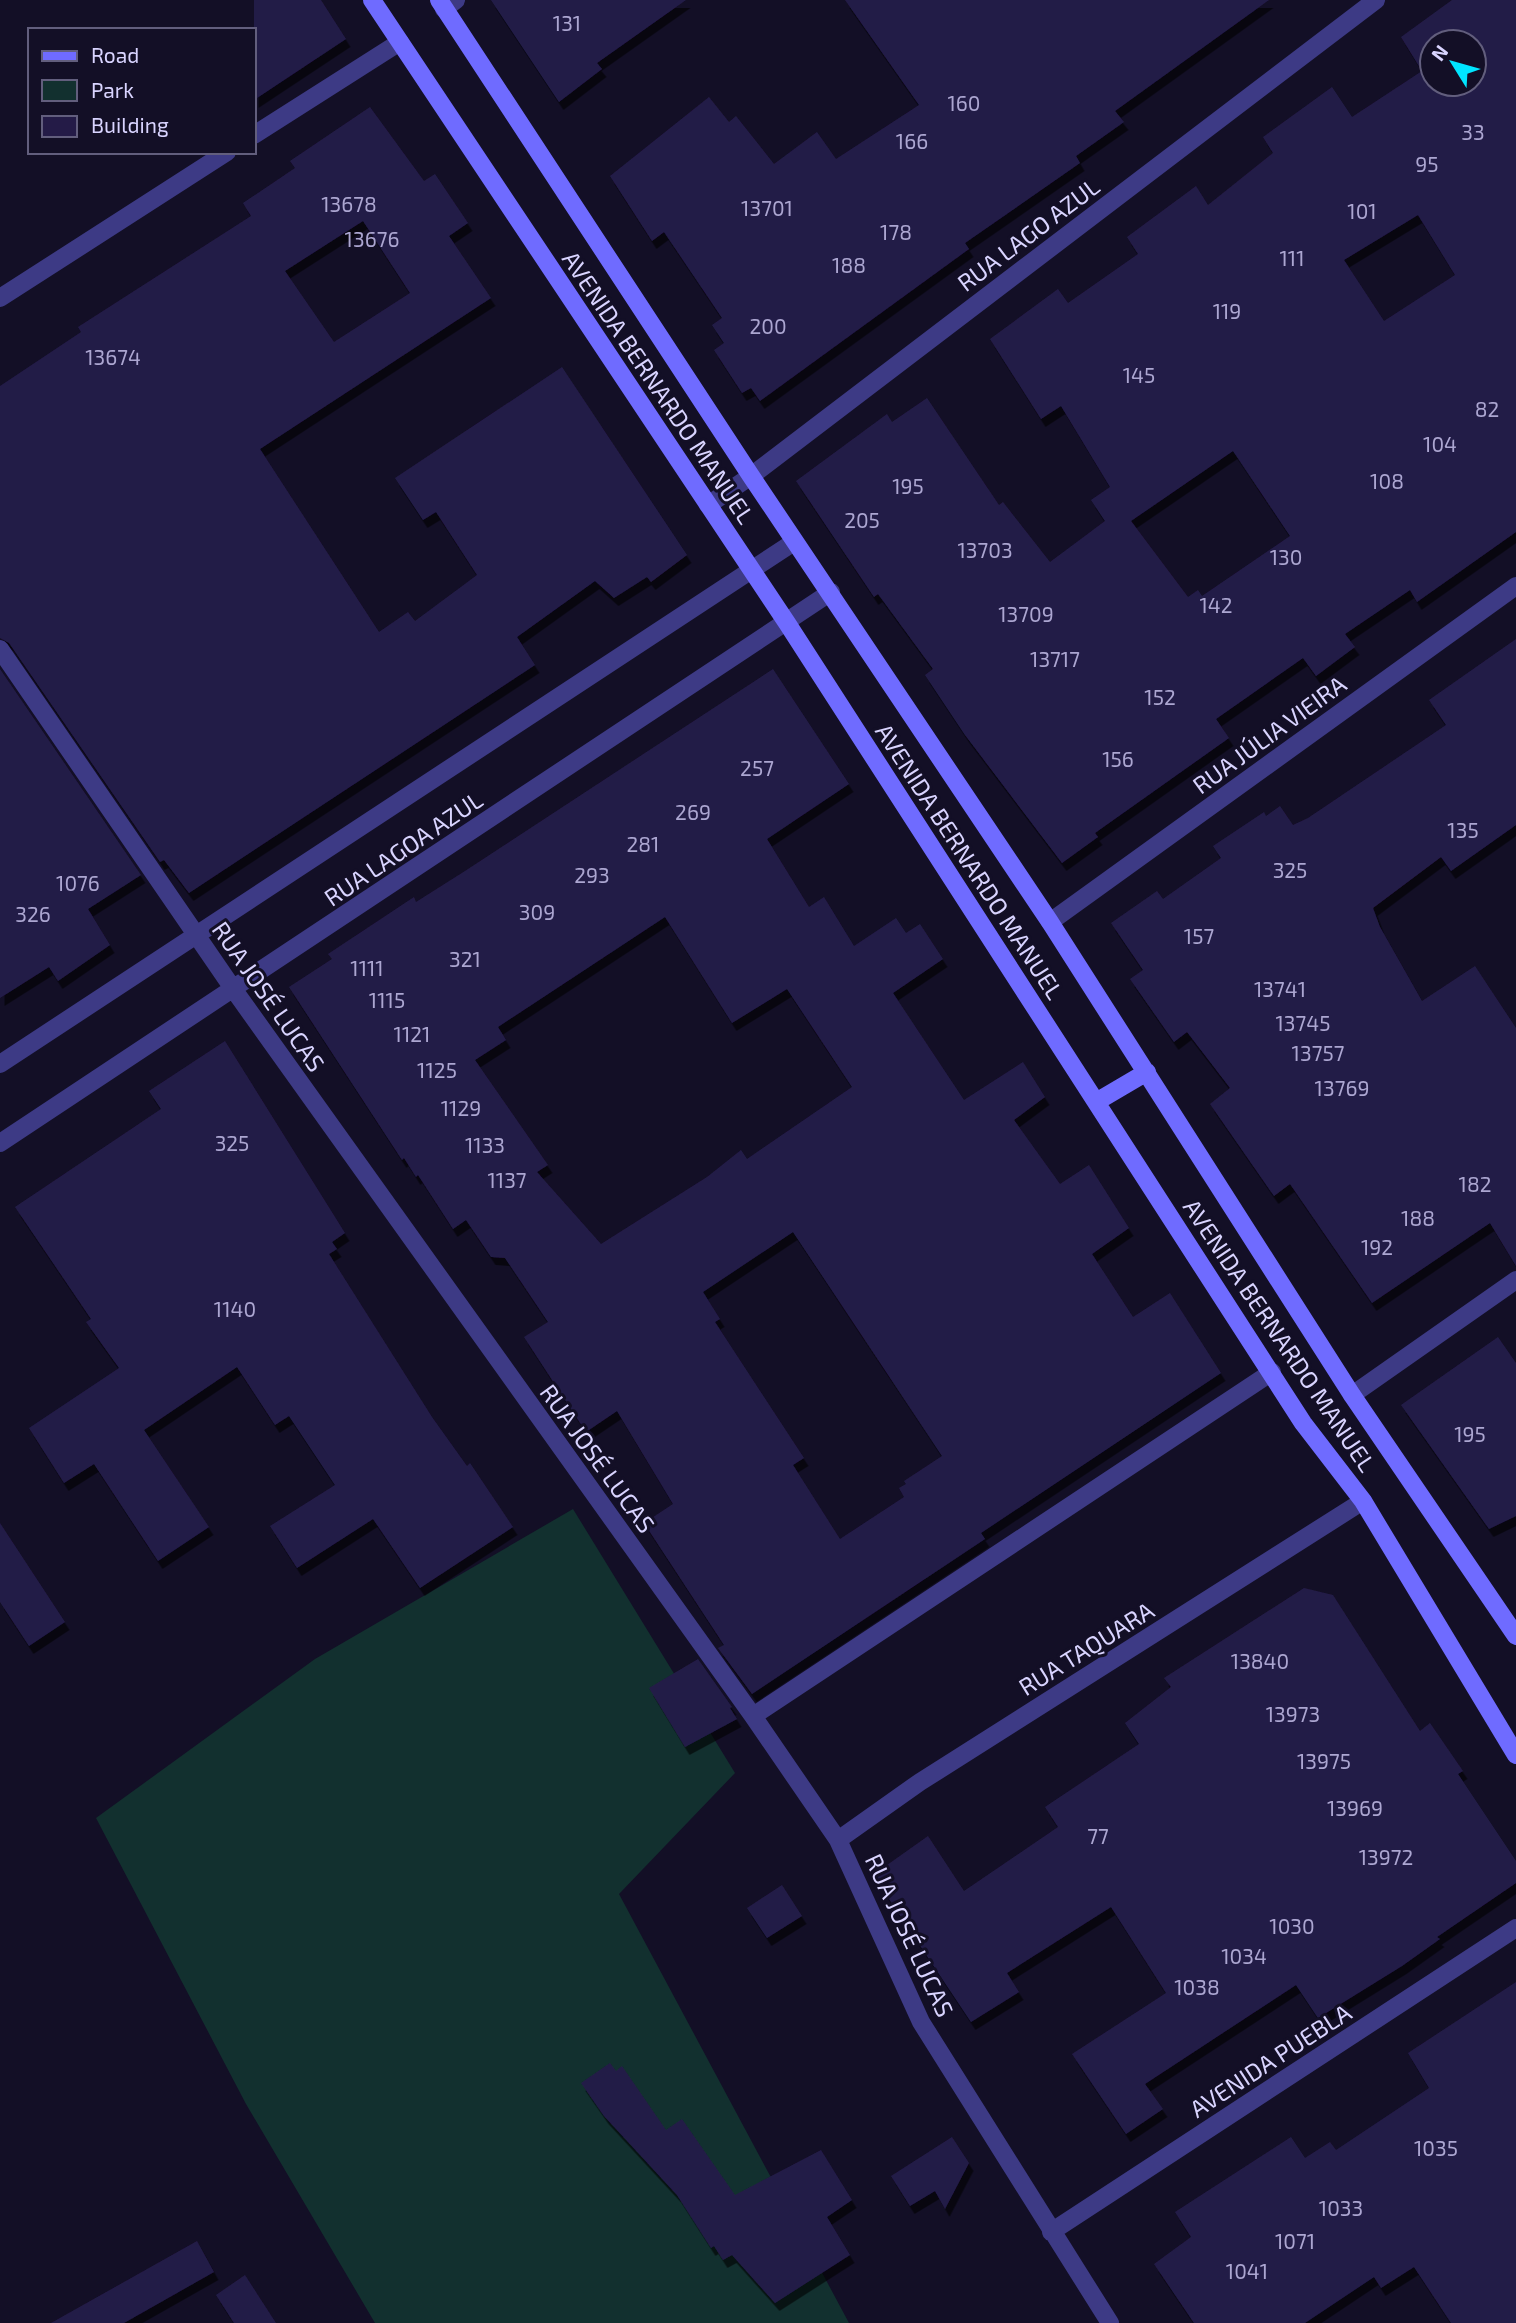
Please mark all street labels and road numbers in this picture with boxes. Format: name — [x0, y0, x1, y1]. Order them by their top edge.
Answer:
street label: RUA LAGO AZUL — [951, 171, 1105, 297]
street label: AVENIDA BERNARDO MANUEL — [557, 245, 761, 529]
street label: RUA JÚLIA VIEIRA — [1187, 669, 1351, 799]
street label: AVENIDA BERNARDO MANUEL — [870, 718, 1070, 1004]
street label: RUA LAGOA AZUL — [318, 784, 488, 912]
street label: RUA JOSÉ LUCAS — [207, 915, 331, 1077]
street label: AVENIDA BERNARDO MANUEL — [1178, 1193, 1382, 1477]
street label: RUA JOSÉ LUCAS — [534, 1378, 662, 1538]
street label: RUA TAQUARA — [1013, 1595, 1159, 1701]
street label: RUA JOSÉ LUCAS — [860, 1849, 960, 2021]
street label: AVENIDA PUEBLA — [1184, 1997, 1356, 2123]

